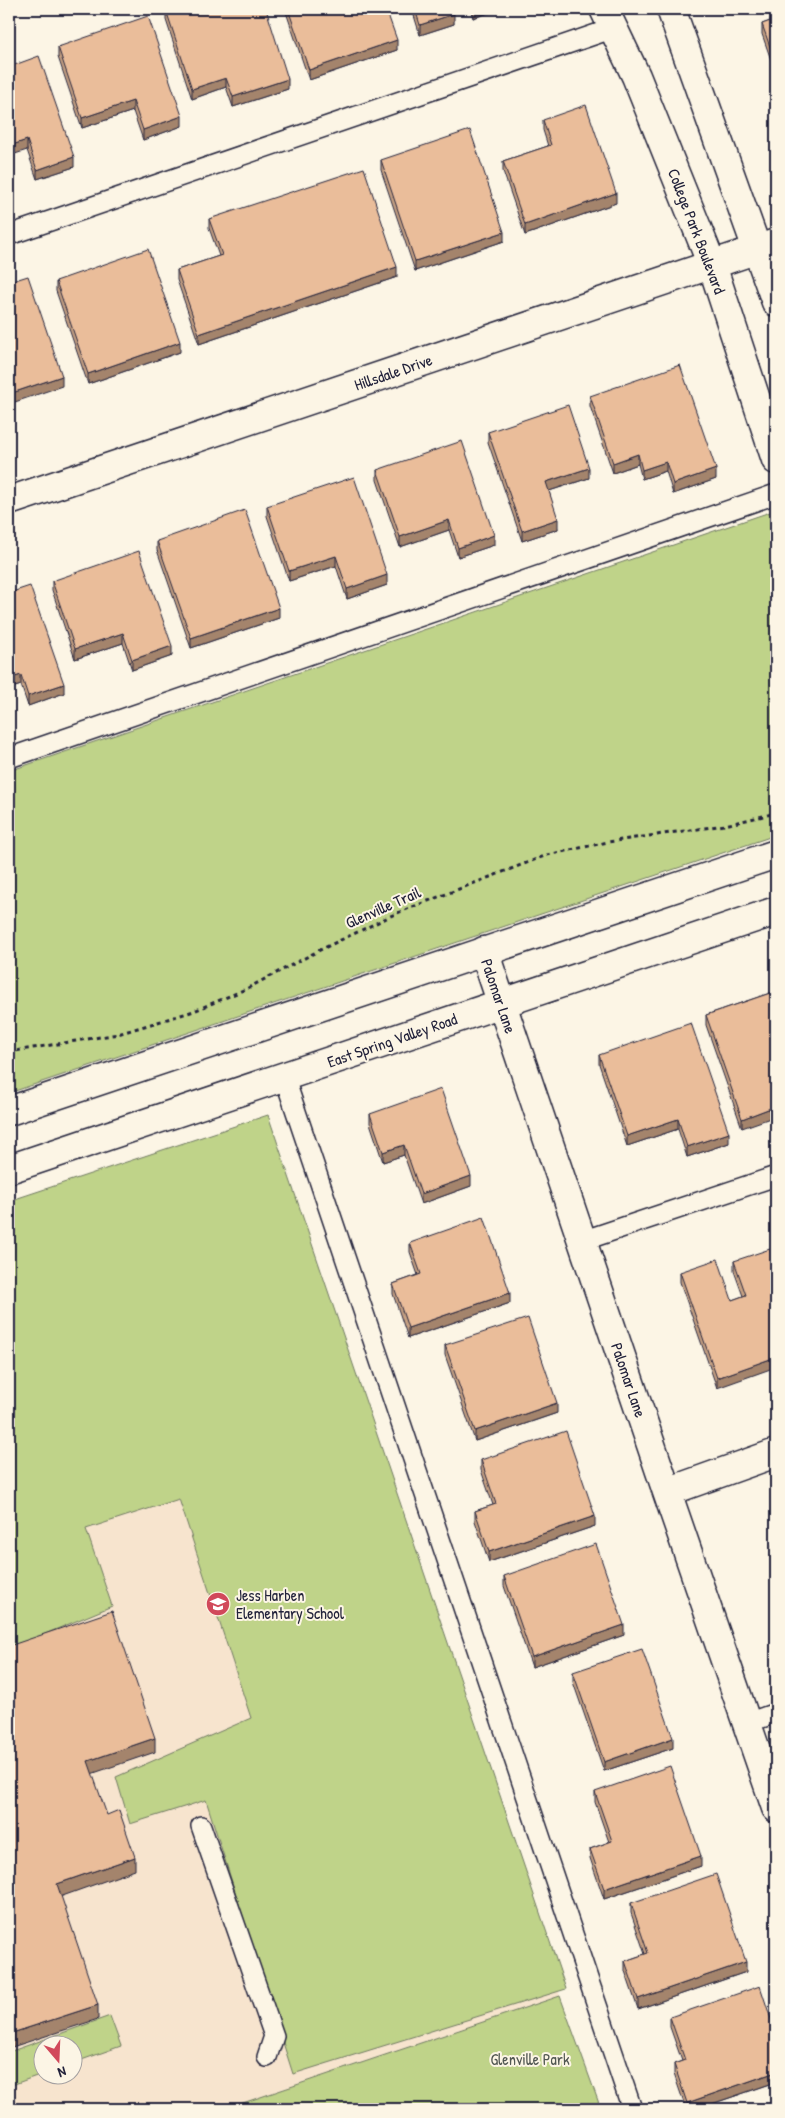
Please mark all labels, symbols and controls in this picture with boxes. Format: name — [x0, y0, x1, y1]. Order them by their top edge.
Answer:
street label: College Park Boulevard — [663, 165, 731, 297]
street label: Hillsdale Drive — [351, 348, 435, 396]
street label: Glenville Trail — [342, 880, 425, 933]
street label: Palomar Lane — [476, 956, 522, 1037]
street label: East Spring Valley Road — [324, 1007, 460, 1073]
street label: Palomar Lane — [606, 1340, 652, 1421]
place label: Jess Harben Elementary School — [236, 1584, 345, 1624]
school or university icon: Jess Harben Elementary School — [205, 1591, 231, 1617]
north arrow — [32, 2036, 82, 2086]
park label: Glenville Park — [490, 2048, 570, 2070]
text: N — [55, 2063, 69, 2083]

